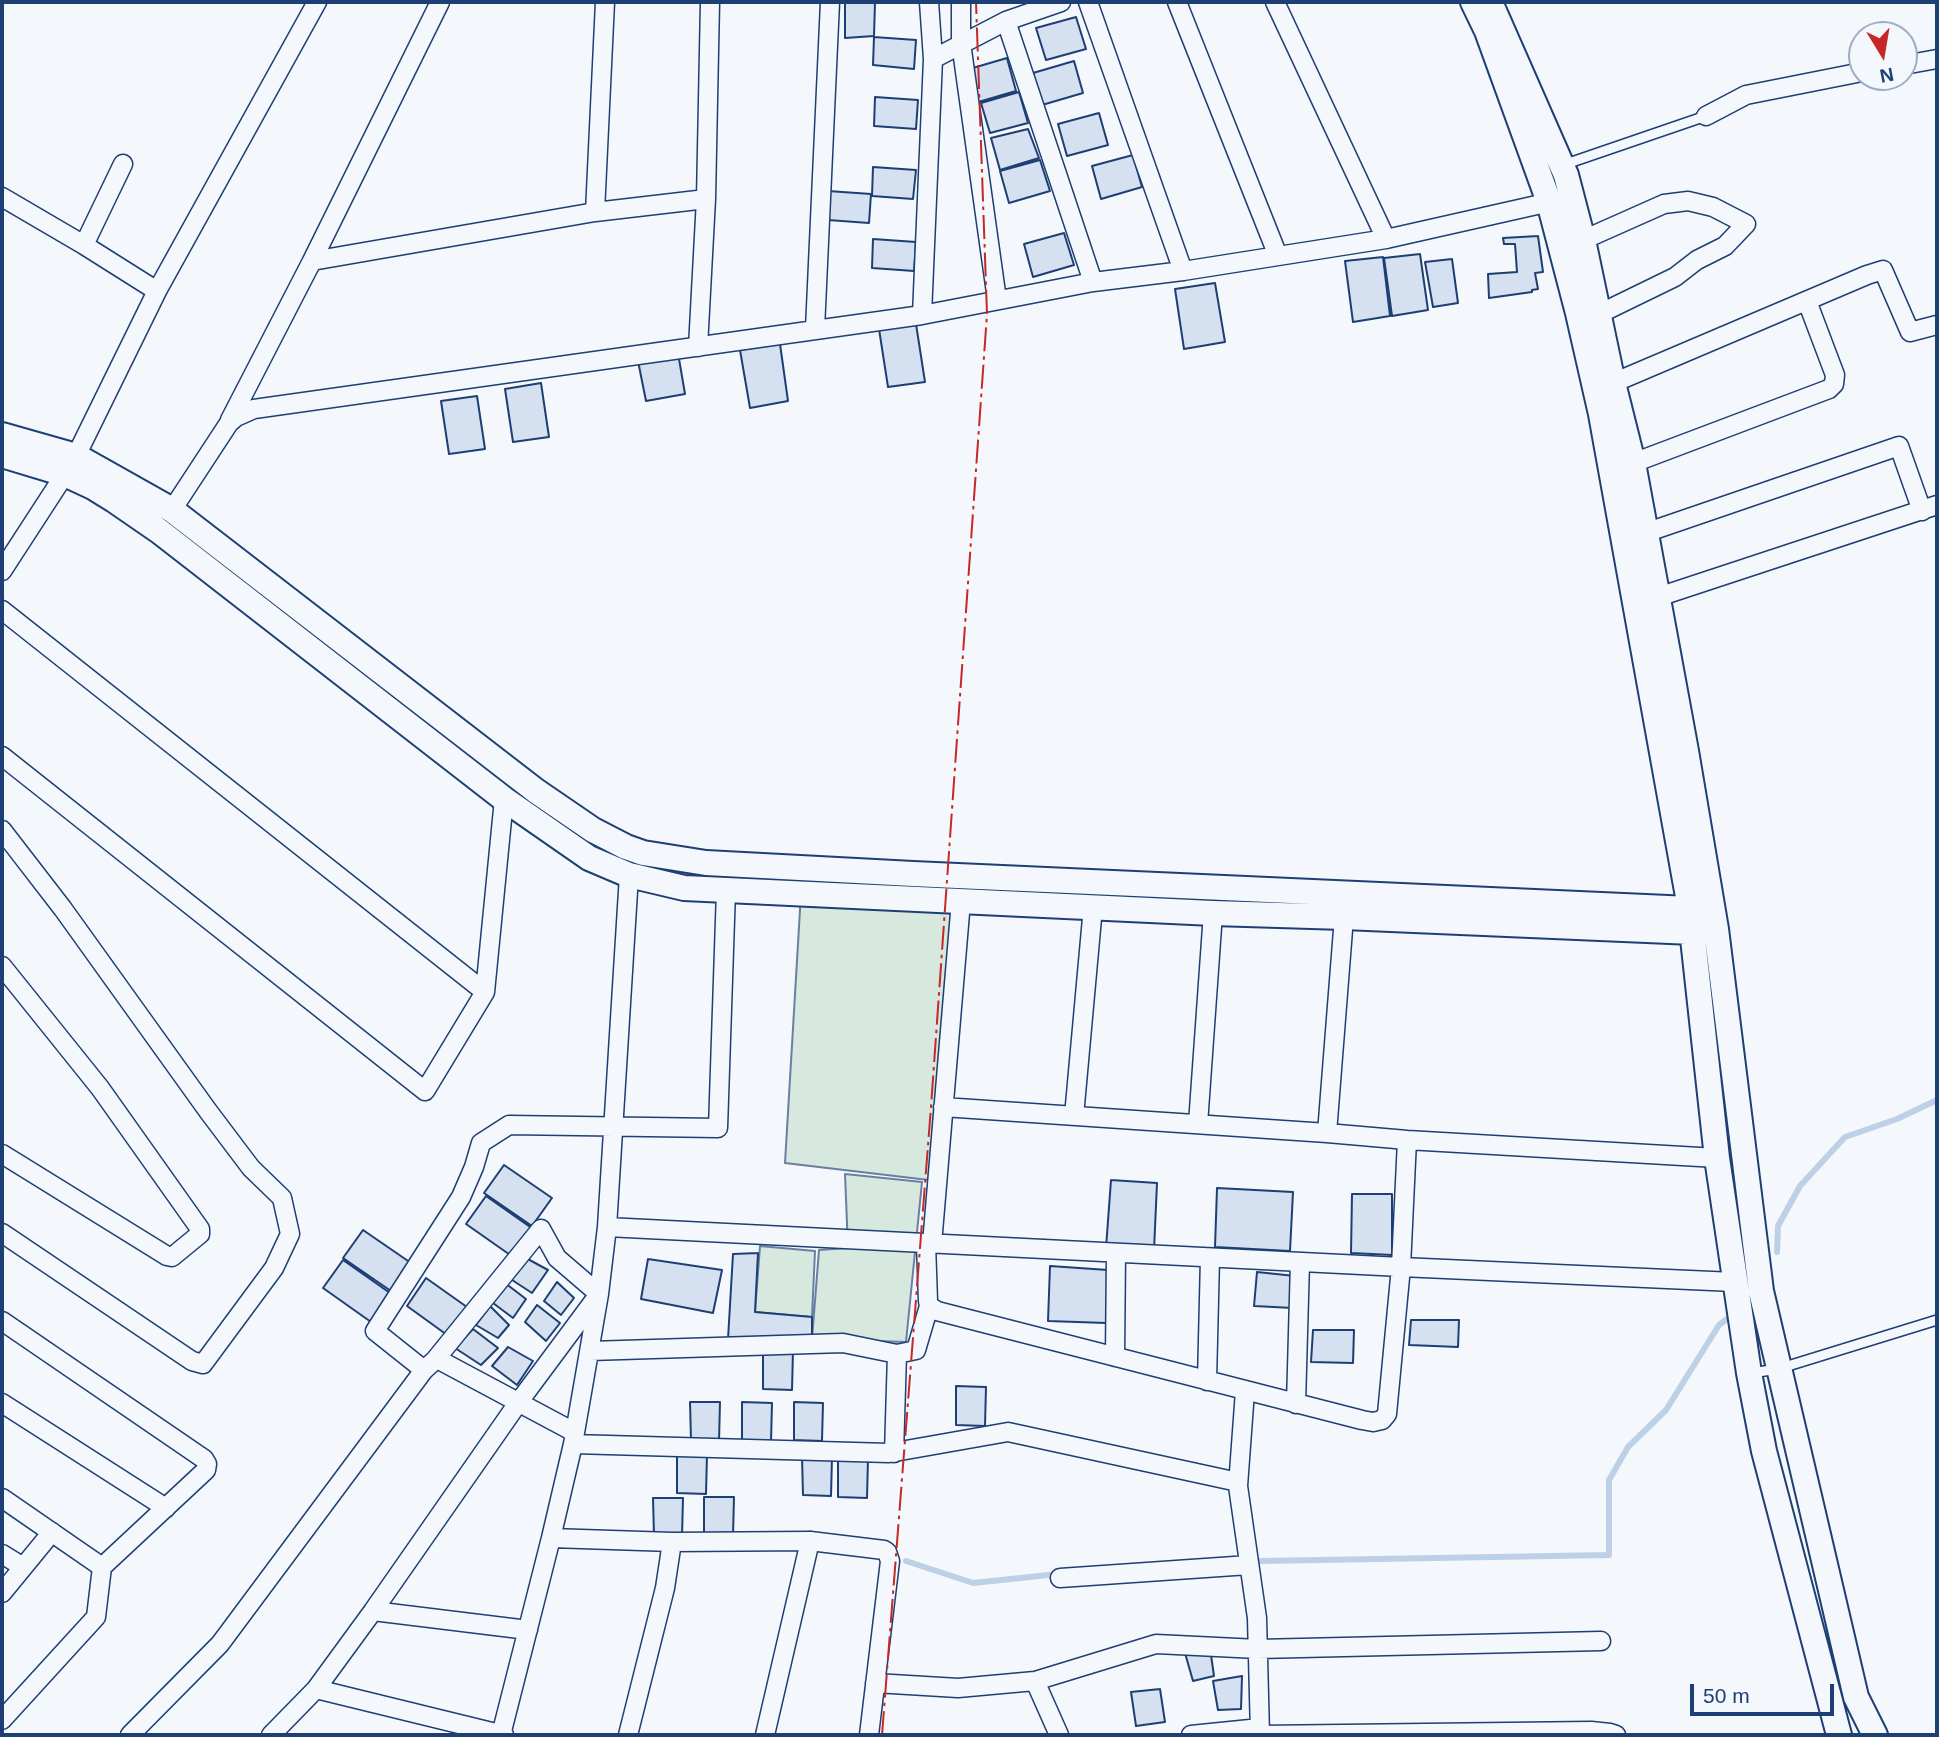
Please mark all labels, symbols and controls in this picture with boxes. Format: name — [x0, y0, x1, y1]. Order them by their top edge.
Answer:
north arrow — [1848, 21, 1918, 91]
text: N — [1878, 64, 1895, 87]
scale bar — [1694, 1670, 1838, 1714]
text: 50 m — [1703, 1684, 1750, 1707]

